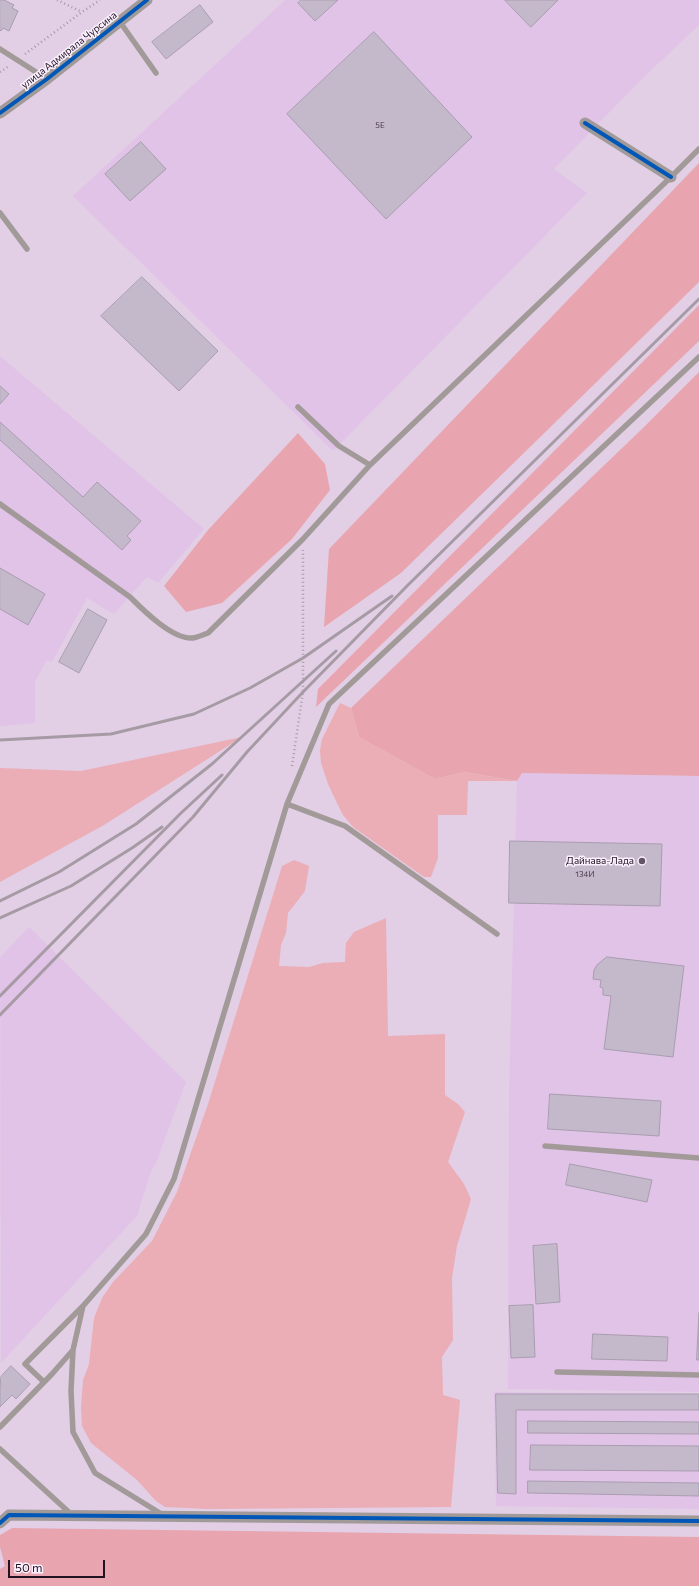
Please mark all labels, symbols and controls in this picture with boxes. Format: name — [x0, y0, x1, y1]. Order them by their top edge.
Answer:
street label: улица Адмирала Чурсина — [19, 9, 119, 91]
house number: 5Е — [375, 120, 385, 130]
place label: Дайнава-Лада — [566, 855, 634, 867]
marker: Дайнава-Лада — [637, 856, 647, 866]
house number: 134И — [576, 869, 594, 879]
scale bar — [10, 1552, 107, 1578]
text: 50 m — [15, 1560, 43, 1574]

